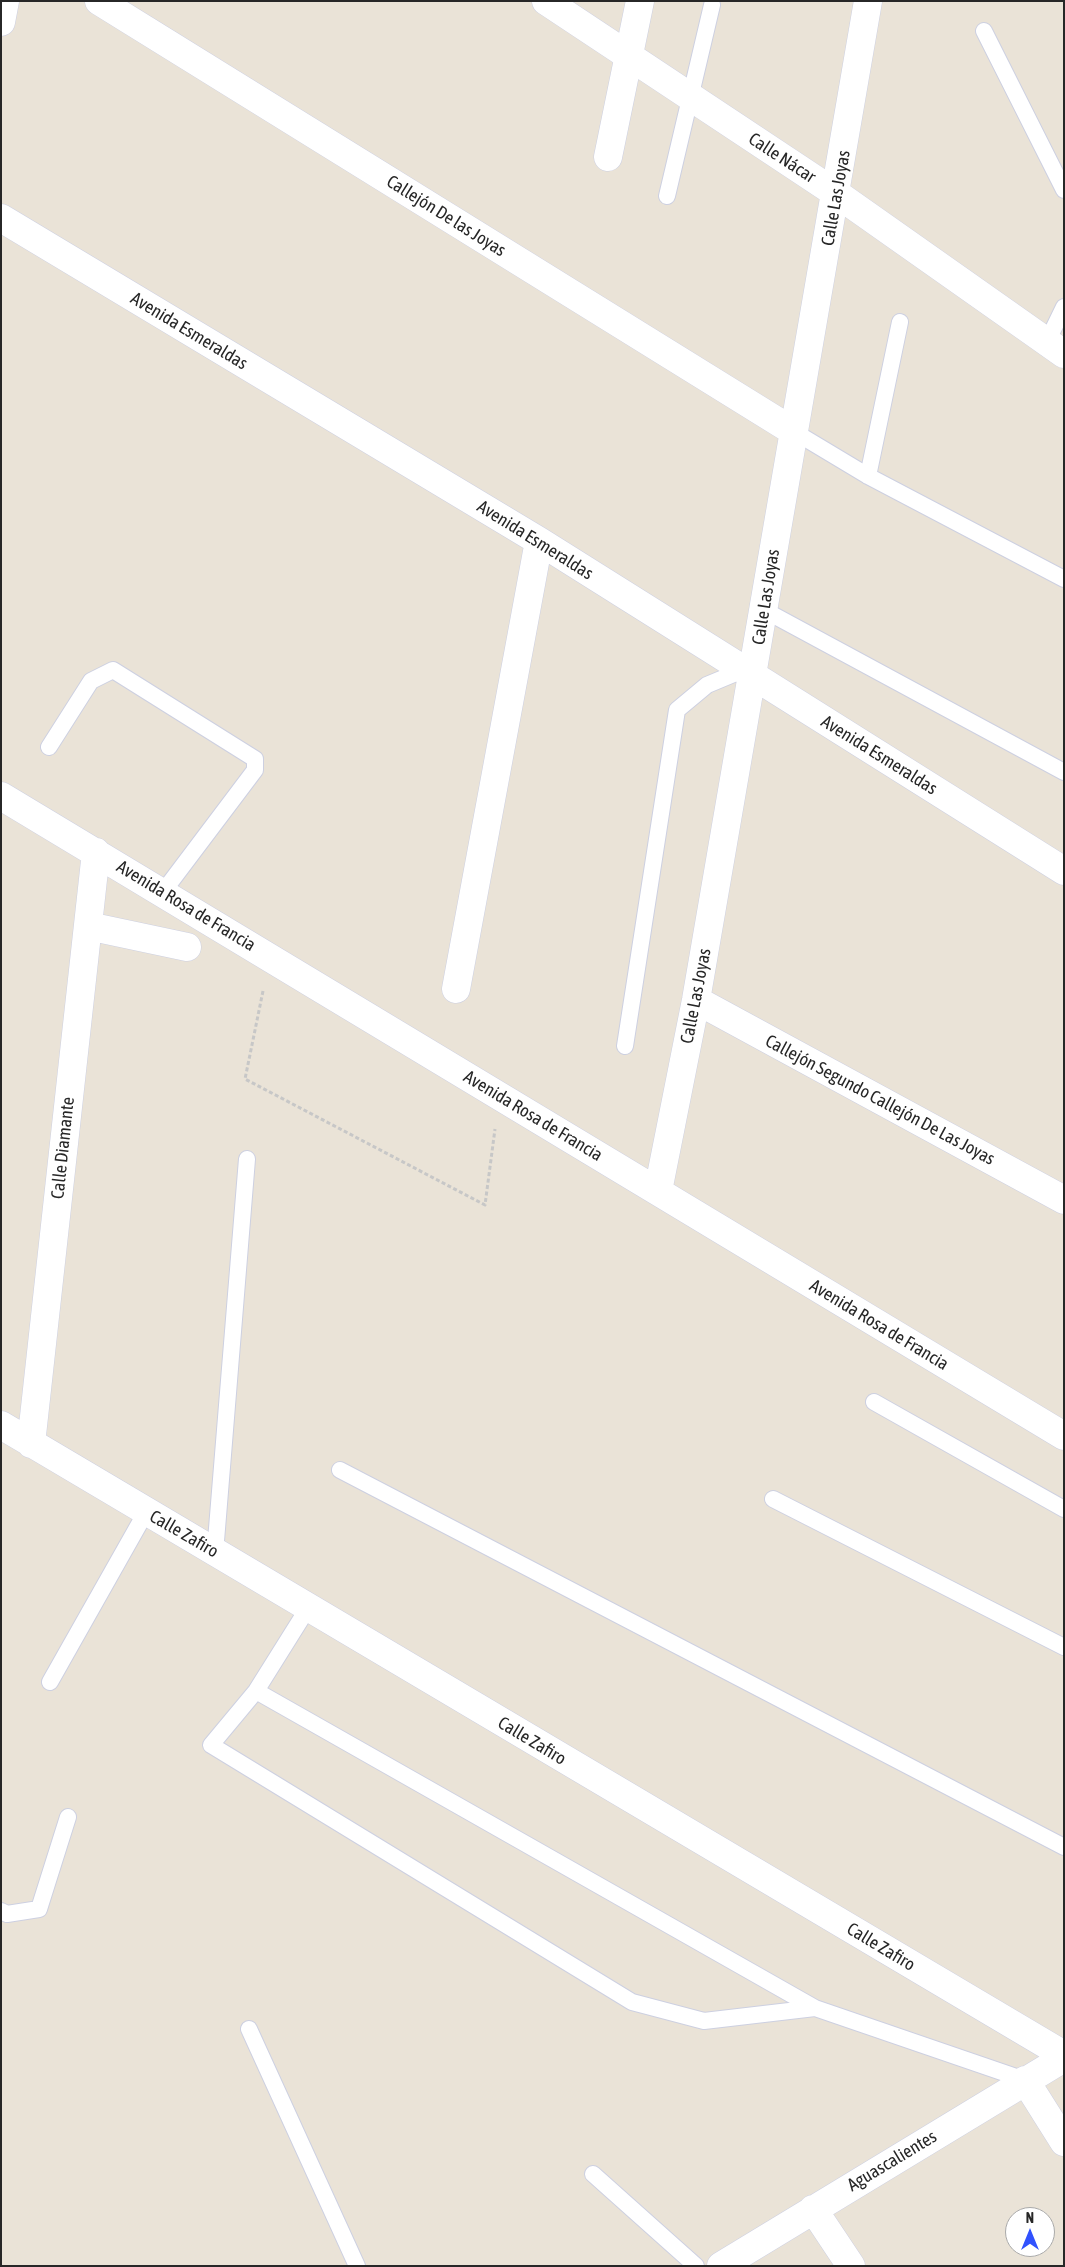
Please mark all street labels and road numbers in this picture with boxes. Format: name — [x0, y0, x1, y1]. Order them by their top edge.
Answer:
street label: Calle Nácar — [744, 128, 820, 188]
street label: Calle Las Joyas — [817, 149, 855, 247]
street label: Callejón De las Joyas — [382, 171, 510, 261]
street label: Avenida Esmeraldas — [127, 288, 251, 374]
street label: Avenida Esmeraldas — [473, 496, 597, 584]
street label: Calle Las Joyas — [748, 548, 784, 646]
street label: Avenida Esmeraldas — [817, 711, 941, 799]
street label: Avenida Rosa de Francia — [113, 856, 259, 956]
street label: Calle Las Joyas — [676, 947, 716, 1045]
street label: Callejón Segundo Callejón De Las Joyas — [762, 1030, 998, 1170]
street label: Avenida Rosa de Francia — [460, 1066, 606, 1166]
street label: Calle Diamante — [47, 1096, 79, 1200]
street label: Avenida Rosa de Francia — [806, 1275, 952, 1375]
street label: Calle Zafiro — [146, 1506, 222, 1562]
street label: Calle Zafiro — [494, 1712, 570, 1770]
street label: Calle Zafiro — [843, 1918, 919, 1976]
street label: Aguascalientes — [843, 2126, 941, 2196]

